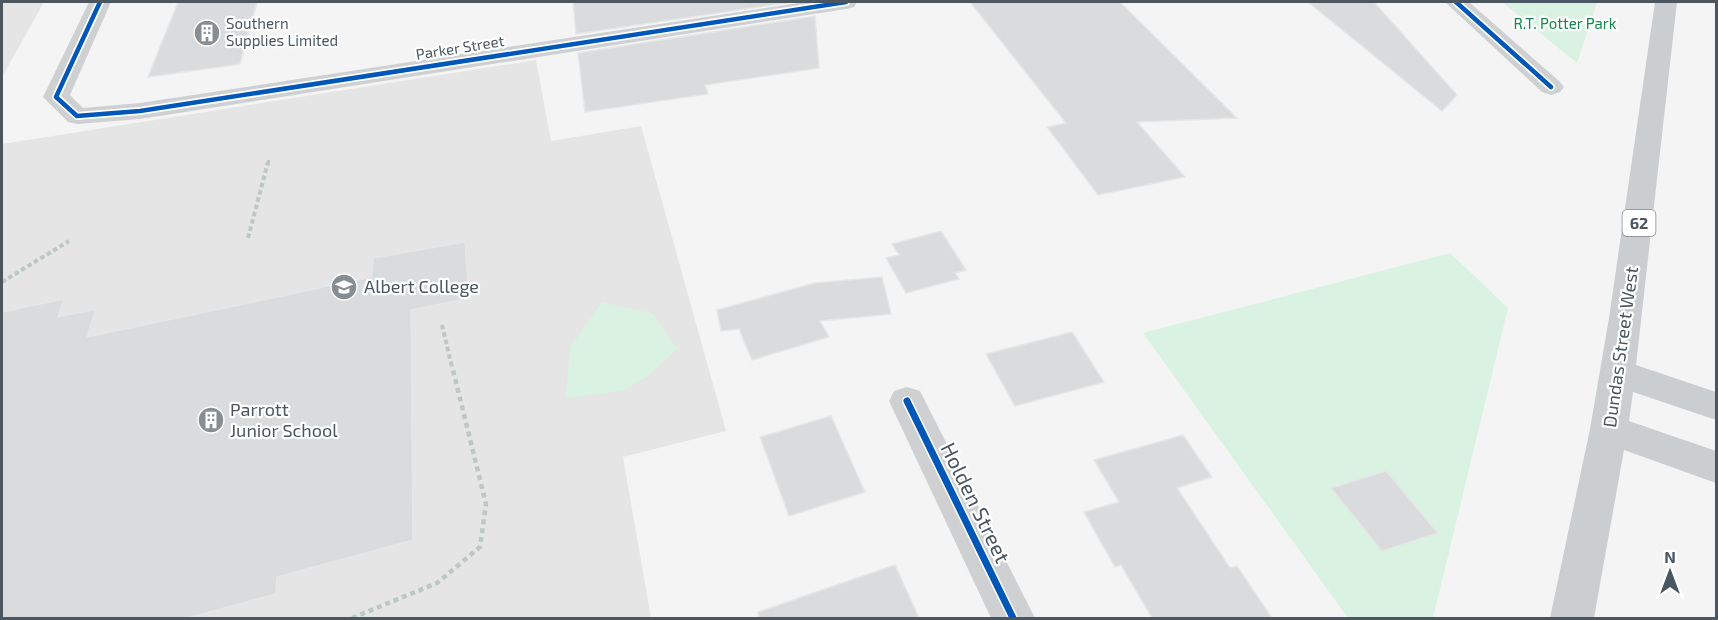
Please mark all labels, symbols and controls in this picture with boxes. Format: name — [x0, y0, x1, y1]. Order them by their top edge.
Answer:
place label: Southern Supplies Limited — [226, 14, 338, 49]
park label: R.T. Potter Park — [1514, 14, 1617, 32]
building icon: Southern Supplies Limited — [192, 18, 222, 48]
street label: Parker Street — [414, 31, 506, 63]
road number: 62 — [1622, 210, 1656, 236]
street label: Dundas Street West — [1598, 265, 1642, 429]
school or university icon: Albert College — [329, 272, 359, 302]
place label: Albert College — [364, 275, 479, 297]
place label: Parrott Junior School — [230, 398, 338, 441]
building icon: Parrott Junior School — [196, 405, 226, 435]
street label: Holden Street — [936, 438, 1016, 567]
north arrow — [1640, 542, 1700, 602]
text: N — [1664, 547, 1676, 566]

